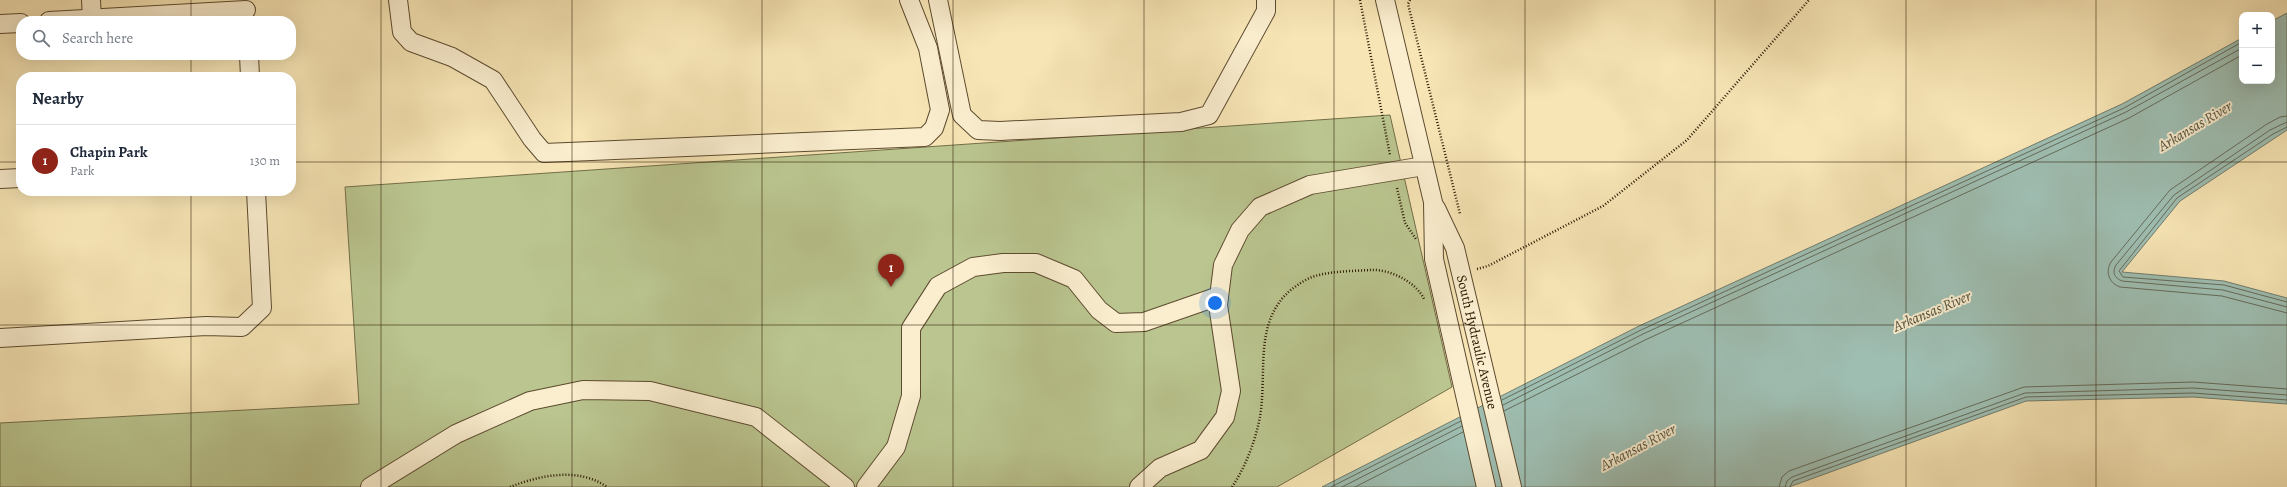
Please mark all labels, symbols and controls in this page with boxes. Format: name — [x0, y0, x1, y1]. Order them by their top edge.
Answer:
map controls — [2239, 12, 2275, 84]
button: + — [2239, 12, 2275, 48]
search box — [16, 16, 296, 60]
icon: search — [30, 27, 52, 49]
text: Search here — [62, 28, 133, 48]
button: − — [2239, 48, 2275, 84]
text: Nearby — [32, 87, 83, 110]
water label: Arkansas River — [2153, 96, 2236, 156]
text: Chapin Park — [70, 142, 148, 162]
text: 1 — [43, 152, 47, 169]
text: 130 m — [250, 152, 280, 169]
text: Park — [70, 162, 94, 179]
pin: 1 — [878, 254, 904, 287]
street label: South Hydraulic Avenue — [1452, 273, 1503, 411]
water label: Arkansas River — [1889, 285, 1975, 337]
your location — [1205, 293, 1225, 313]
water label: Arkansas River — [1596, 418, 1680, 476]

